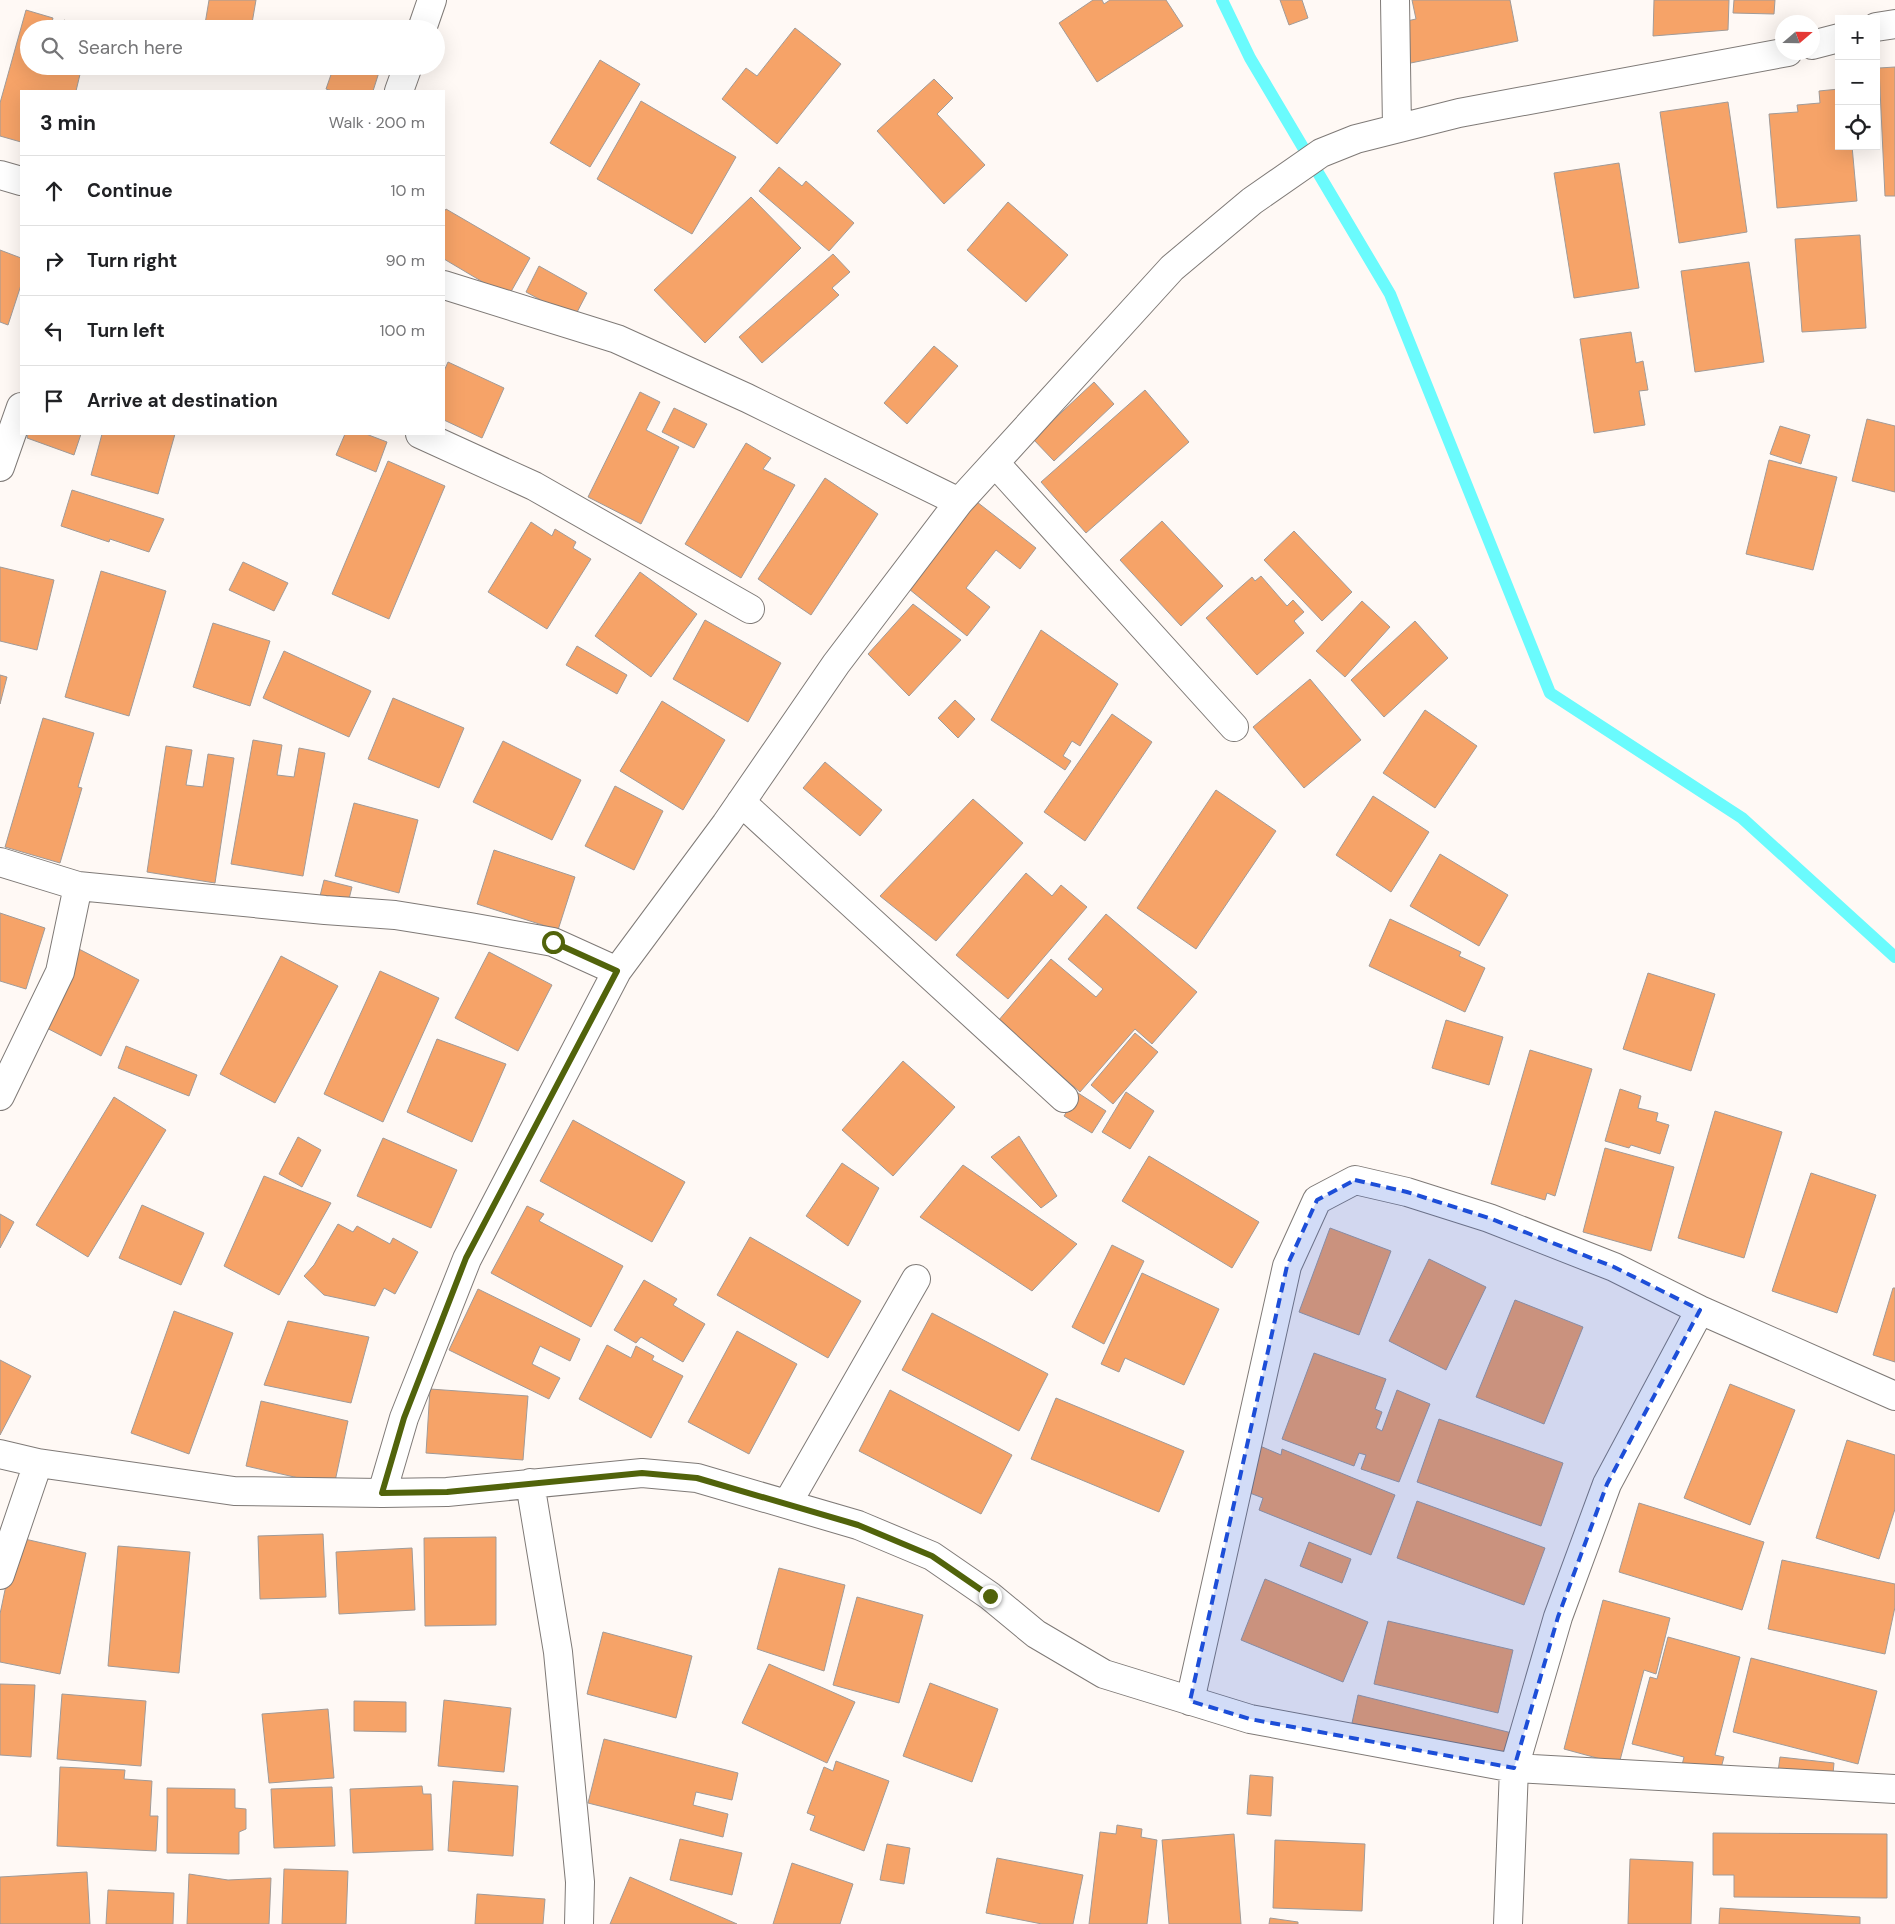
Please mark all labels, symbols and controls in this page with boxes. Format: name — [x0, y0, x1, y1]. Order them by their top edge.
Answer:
north arrow — [1775, 15, 1820, 60]
map controls — [1835, 15, 1880, 150]
button: + — [1835, 15, 1880, 60]
search box — [20, 20, 445, 75]
icon: search — [38, 34, 66, 62]
text: Search here — [78, 35, 183, 60]
button: − — [1835, 60, 1880, 105]
button: locate — [1835, 105, 1880, 150]
text: 3 min — [40, 109, 96, 137]
text: Walk · 200 m — [329, 112, 425, 133]
icon: ahead — [40, 177, 68, 205]
text: Continue — [87, 178, 173, 203]
text: 10 m — [391, 180, 425, 201]
icon: right — [40, 247, 68, 275]
text: Turn right — [87, 248, 177, 273]
text: 90 m — [385, 250, 425, 271]
icon: left — [40, 317, 68, 345]
text: Turn left — [87, 318, 165, 343]
text: 100 m — [380, 320, 425, 341]
icon: arrive — [40, 387, 68, 415]
text: Arrive at destination — [87, 388, 278, 413]
route start — [542, 931, 565, 954]
route end — [979, 1585, 1002, 1608]

